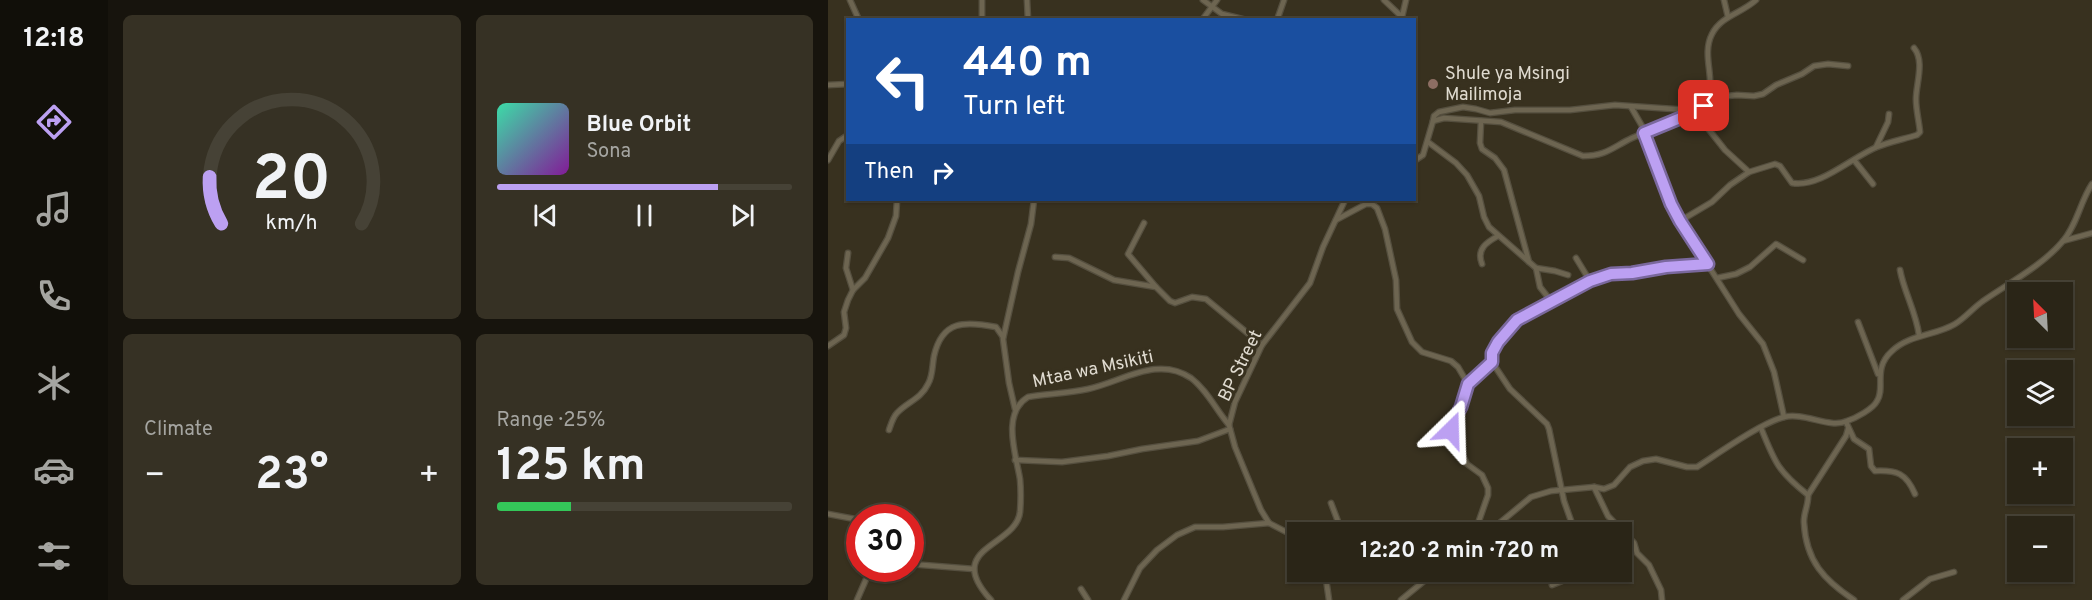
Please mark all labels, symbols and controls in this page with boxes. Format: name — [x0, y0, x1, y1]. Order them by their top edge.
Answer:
text: 12:18 — [23, 22, 85, 56]
text: 440 m — [963, 38, 1092, 91]
icon: left — [864, 42, 942, 120]
place label: Shule ya Msingi Mailimoja — [1445, 63, 1570, 107]
marker: Shule ya Msingi Mailimoja — [1426, 77, 1440, 91]
pin — [1678, 80, 1729, 131]
icon: arrive — [1687, 89, 1720, 122]
text: Turn left — [963, 90, 1065, 124]
icon: directions — [33, 101, 75, 143]
text: Blue Orbit — [587, 112, 691, 139]
text: Sona — [587, 139, 631, 165]
text: 20 — [252, 143, 331, 222]
icon: right — [926, 156, 959, 189]
text: Then — [864, 159, 914, 186]
icon: music — [33, 188, 75, 230]
icon: previous — [529, 199, 562, 232]
icon: pause — [628, 199, 661, 232]
icon: next — [726, 199, 759, 232]
text: km/h — [266, 211, 318, 238]
icon: phone — [33, 275, 75, 317]
north arrow — [2007, 282, 2073, 348]
map controls — [2007, 282, 2073, 582]
street label: BP Street — [1214, 326, 1268, 406]
street label: Mtaa wa Msikiti — [1030, 346, 1156, 394]
button: layers — [2007, 360, 2073, 426]
icon: climate — [33, 362, 75, 404]
position arrow — [1419, 398, 1483, 462]
text: Range · 25% — [497, 408, 605, 434]
text: Climate — [144, 417, 213, 443]
button: + — [2007, 438, 2073, 504]
text: 125 km — [497, 439, 645, 496]
text: 23° — [255, 448, 328, 505]
icon: car — [33, 449, 75, 491]
text: − — [144, 456, 165, 498]
text: + — [418, 456, 440, 498]
speed limit sign: 30 — [846, 504, 924, 582]
button: − — [2007, 516, 2073, 582]
icon: filters — [33, 535, 75, 577]
text: 12:20 · 2 min · 720 m — [1360, 538, 1559, 565]

